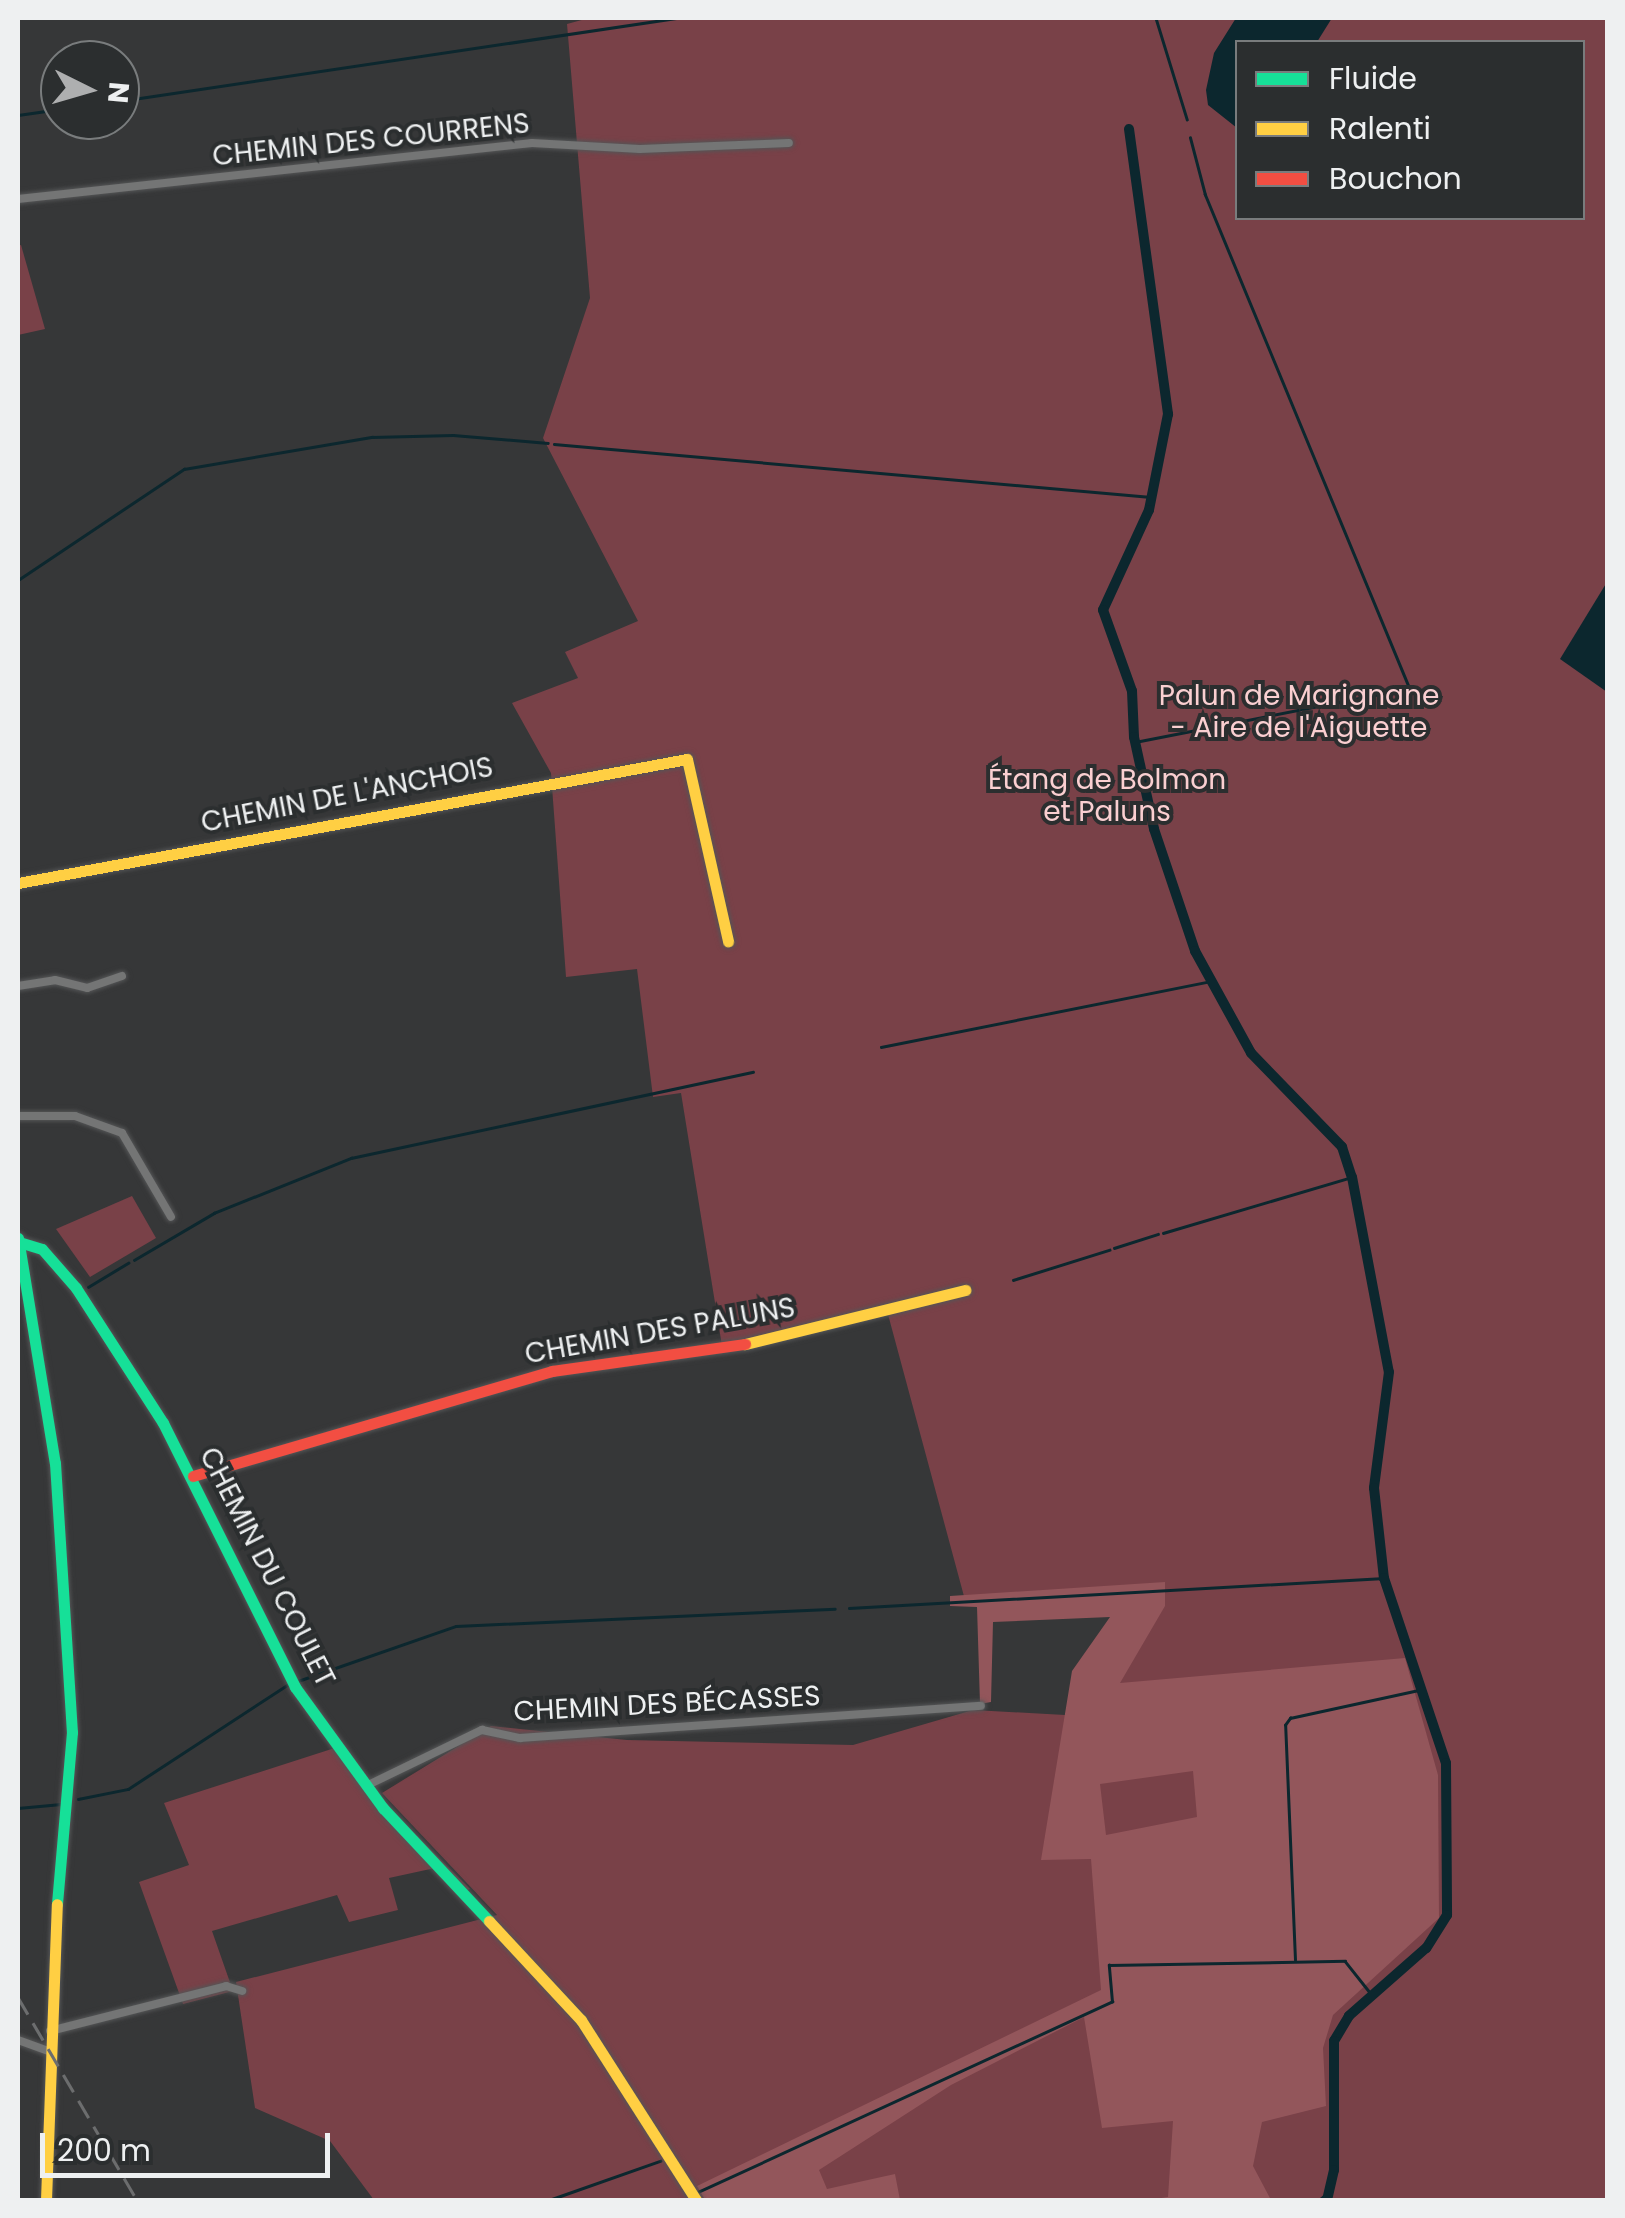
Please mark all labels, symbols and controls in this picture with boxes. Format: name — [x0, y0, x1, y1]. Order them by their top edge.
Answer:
north arrow — [40, 40, 140, 140]
legend — [1235, 40, 1585, 220]
text: Fluide — [1329, 57, 1417, 100]
text: N — [98, 80, 139, 105]
street label: CHEMIN DES COURRENS — [211, 107, 531, 173]
text: Ralenti — [1329, 107, 1431, 150]
text: Bouchon — [1329, 157, 1462, 200]
park label: Palun de Marignane - Aire de l'Aiguette — [1159, 679, 1439, 745]
street label: CHEMIN DE L'ANCHOIS — [198, 750, 496, 840]
park label: Étang de Bolmon et Paluns — [988, 763, 1226, 829]
street label: CHEMIN DES PALUNS — [522, 1291, 798, 1371]
street label: CHEMIN DU COULET — [192, 1442, 342, 1692]
street label: CHEMIN DES BÉCASSES — [513, 1679, 821, 1729]
scale bar — [45, 2113, 335, 2175]
text: 200 m — [57, 2129, 151, 2172]

